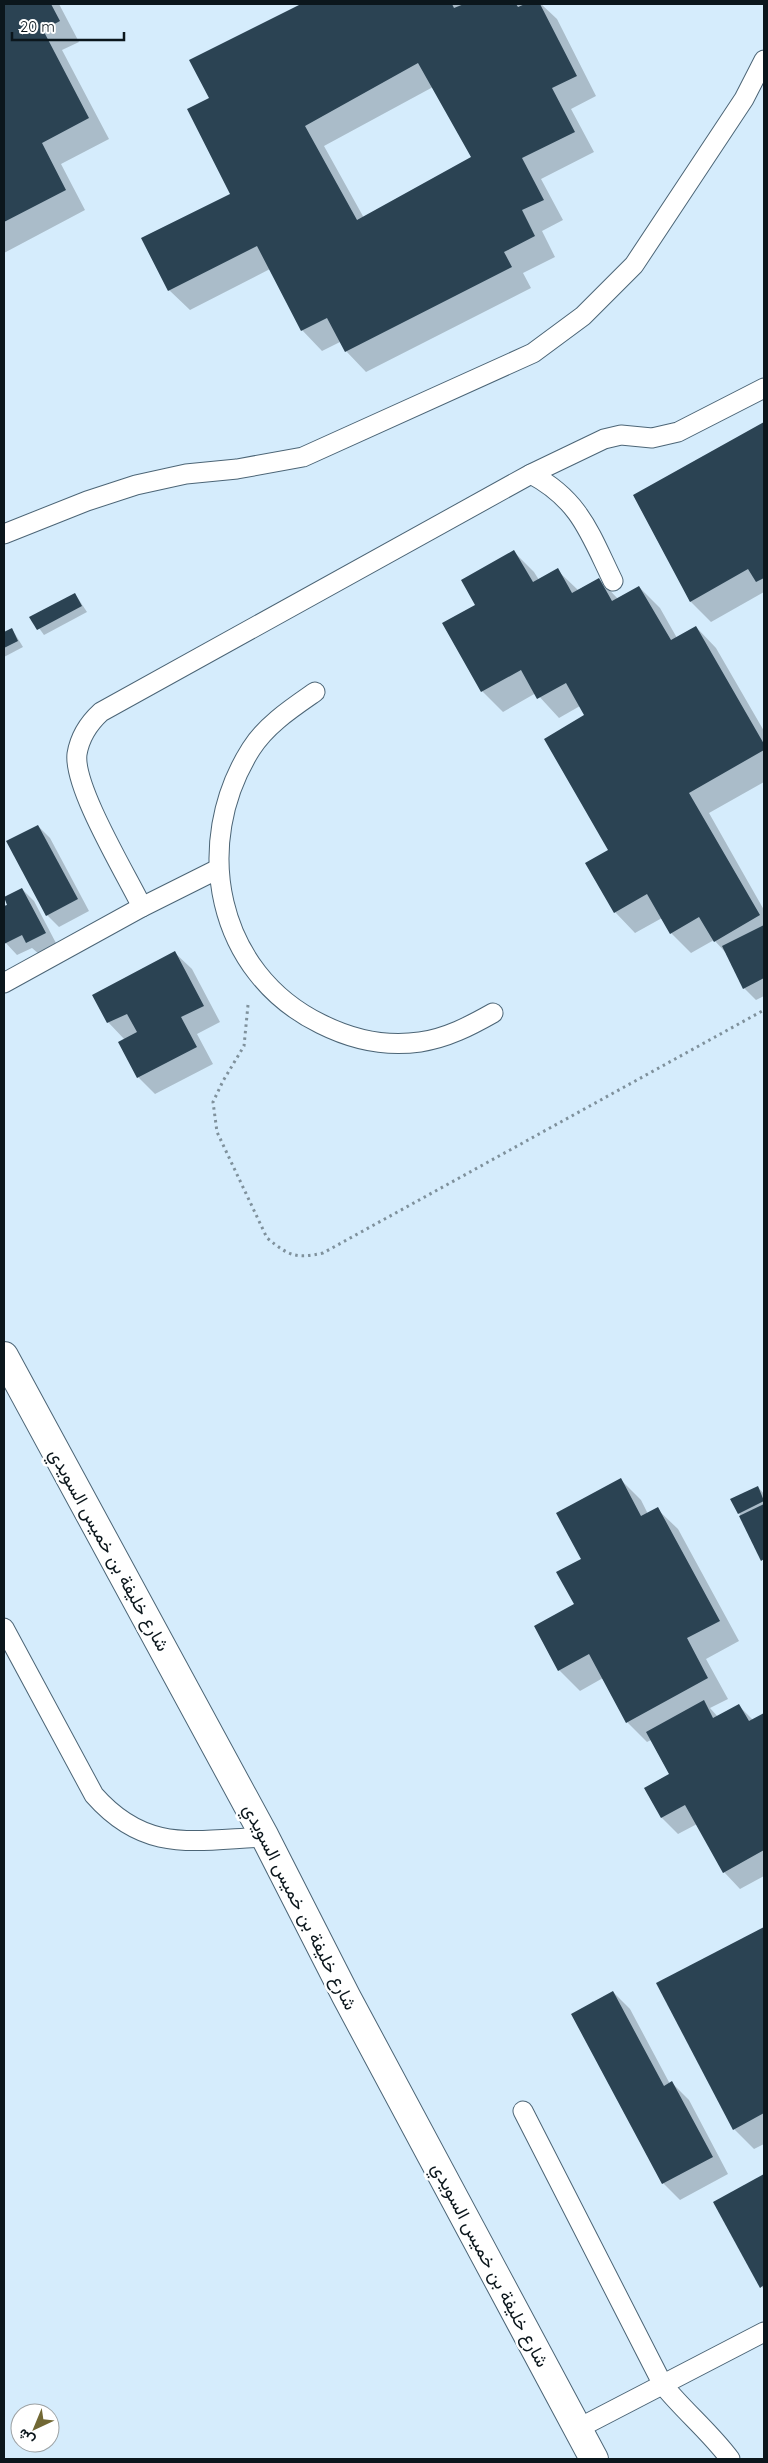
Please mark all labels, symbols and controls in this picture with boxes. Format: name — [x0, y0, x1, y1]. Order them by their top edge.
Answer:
scale bar — [12, 10, 125, 42]
text: 20 m — [20, 17, 55, 36]
street label: شارع خليفة بن خميس السويدي — [41, 1444, 175, 1657]
street label: شارع خليفة بن خميس السويدي — [235, 1800, 363, 2016]
street label: شارع خليفة بن خميس السويدي — [423, 2159, 554, 2373]
north arrow — [10, 2403, 60, 2453]
text: ش — [14, 2425, 38, 2450]

